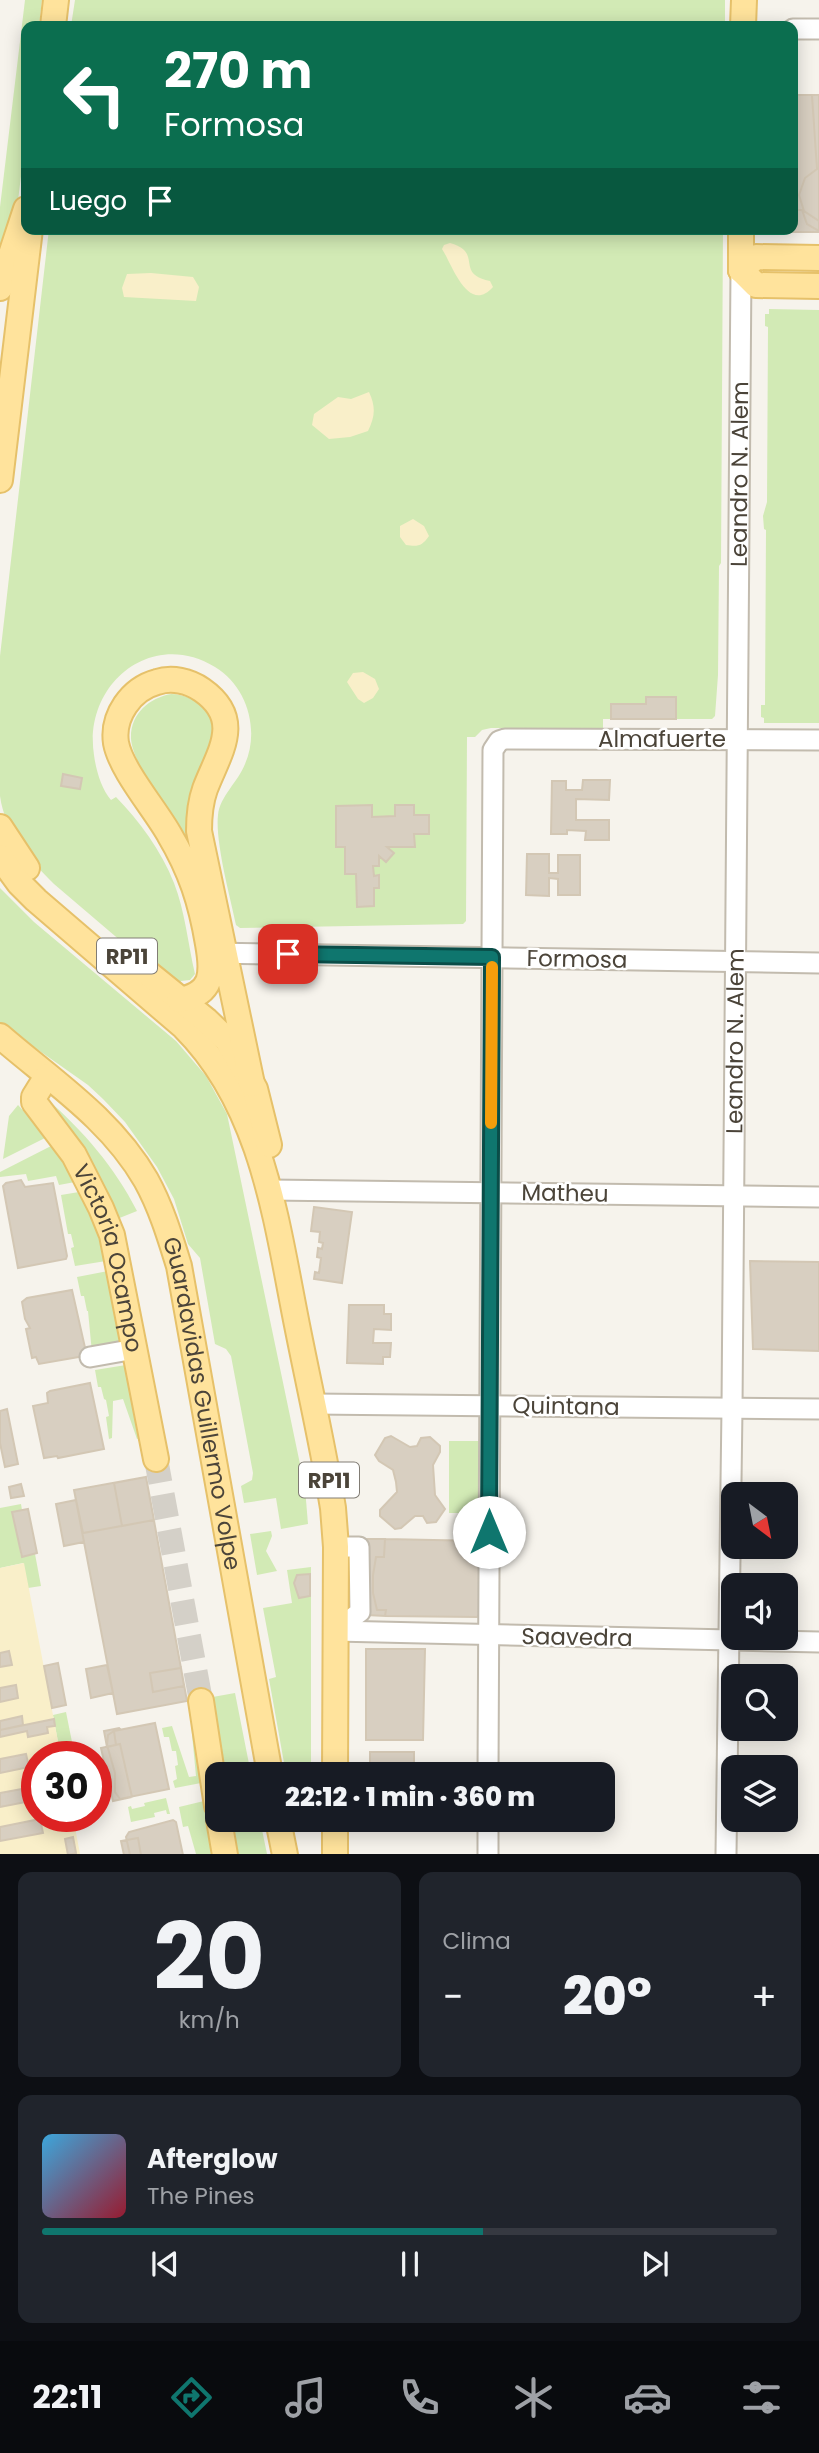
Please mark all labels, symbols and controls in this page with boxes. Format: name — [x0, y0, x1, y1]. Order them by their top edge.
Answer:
text: 270 m — [164, 37, 312, 105]
icon: left — [49, 49, 140, 140]
text: Formosa — [164, 102, 304, 147]
icon: arrive — [141, 182, 179, 220]
text: Luego — [49, 183, 127, 219]
street label: Leandro N. Alem — [723, 381, 756, 567]
street label: Almafuerte — [598, 723, 726, 755]
pin — [258, 924, 318, 984]
icon: arrive — [269, 935, 307, 973]
road number: RP11 — [97, 939, 157, 974]
street label: Formosa — [526, 942, 628, 976]
street label: Leandro N. Alem — [718, 948, 752, 1134]
street label: Victoria Ocampo — [65, 1158, 151, 1355]
street label: Matheu — [521, 1176, 609, 1210]
street label: Guardavidas Guillermo Volpe — [155, 1233, 249, 1573]
street label: Quintana — [512, 1389, 620, 1423]
road number: RP11 — [299, 1462, 359, 1498]
north arrow — [721, 1482, 798, 1559]
map controls — [721, 1482, 798, 1832]
position arrow — [452, 1495, 526, 1569]
button: sound — [721, 1573, 798, 1650]
street label: Saavedra — [521, 1620, 633, 1654]
button: search — [721, 1664, 798, 1741]
speed limit sign: 30 — [21, 1741, 112, 1832]
button: layers — [721, 1755, 798, 1832]
text: 22:12 · 1 min · 360 m — [285, 1779, 535, 1815]
text: 20 — [154, 1893, 265, 2021]
text: Clima — [443, 1925, 511, 1957]
text: 20° — [563, 1960, 652, 2033]
text: − — [443, 1970, 463, 2023]
text: + — [751, 1970, 777, 2023]
text: km/h — [179, 2004, 240, 2036]
text: Afterglow — [147, 2141, 278, 2177]
text: The Pines — [147, 2180, 255, 2212]
icon: previous — [146, 2245, 184, 2283]
icon: pause — [391, 2245, 429, 2283]
icon: next — [636, 2245, 674, 2283]
icon: directions — [167, 2373, 216, 2422]
icon: music — [281, 2373, 330, 2422]
icon: phone — [395, 2373, 444, 2422]
icon: climate — [509, 2373, 558, 2422]
icon: car — [623, 2373, 672, 2422]
icon: filters — [737, 2373, 786, 2422]
text: 22:11 — [33, 2374, 102, 2419]

